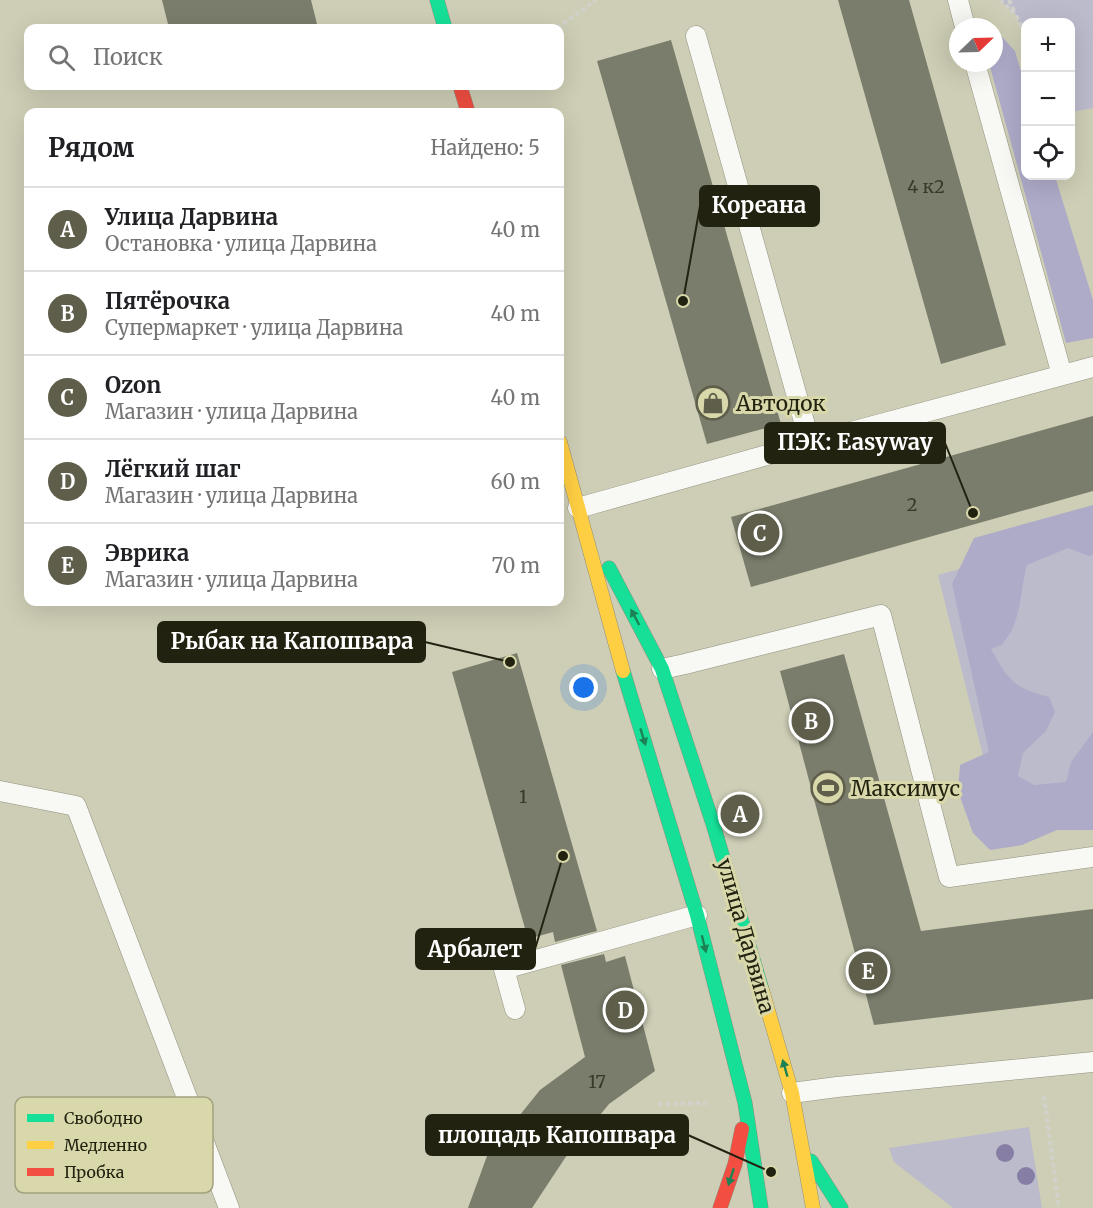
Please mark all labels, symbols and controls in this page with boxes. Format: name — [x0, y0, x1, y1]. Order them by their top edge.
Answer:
north arrow — [949, 18, 1003, 72]
map controls — [1021, 18, 1075, 180]
button: + — [1021, 18, 1075, 72]
search box — [24, 24, 564, 90]
icon: search — [45, 41, 78, 74]
text: Поиск — [93, 43, 163, 71]
button: − — [1021, 72, 1075, 126]
button: locate — [1021, 126, 1075, 180]
text: Рядом — [48, 131, 134, 164]
text: Найдено: 5 — [431, 135, 540, 160]
house number: 4 к2 — [907, 175, 945, 198]
callout: Кореана — [700, 186, 819, 226]
text: Кореана — [712, 191, 806, 219]
text: Улица Дарвина — [105, 203, 278, 231]
text: A — [60, 217, 75, 242]
text: 40 m — [490, 217, 540, 242]
text: Остановка · улица Дарвина — [105, 231, 377, 256]
text: Пятёрочка — [105, 287, 230, 315]
text: B — [61, 301, 74, 326]
text: 40 m — [490, 301, 540, 326]
text: Супермаркет · улица Дарвина — [105, 315, 403, 340]
text: Ozon — [105, 371, 161, 399]
text: C — [61, 385, 74, 410]
text: 40 m — [490, 385, 540, 410]
shop icon: Автодок — [695, 385, 731, 421]
place label: Автодок — [735, 390, 826, 417]
text: Магазин · улица Дарвина — [105, 399, 358, 424]
callout: ПЭК: Easyway — [765, 423, 945, 463]
text: ПЭК: Easyway — [777, 428, 934, 456]
text: Лёгкий шаг — [105, 455, 241, 483]
text: D — [60, 469, 75, 494]
text: 60 m — [490, 469, 540, 494]
text: Магазин · улица Дарвина — [105, 483, 358, 508]
house number: 2 — [907, 493, 917, 516]
pin: C — [740, 510, 780, 556]
text: Эврика — [105, 539, 189, 567]
text: E — [61, 553, 74, 578]
text: 70 m — [492, 553, 540, 578]
text: Магазин · улица Дарвина — [105, 567, 358, 592]
one-way arrow — [630, 608, 639, 625]
callout: Рыбак на Капошвара — [158, 622, 425, 662]
text: Рыбак на Капошвара — [170, 627, 414, 655]
your location — [569, 673, 598, 702]
pin: B — [792, 698, 830, 744]
one-way arrow — [639, 728, 648, 746]
sports icon: Максимус — [810, 770, 846, 806]
place label: Максимус — [851, 775, 960, 802]
house number: 1 — [519, 785, 527, 808]
pin: A — [720, 792, 760, 836]
street label: улица Дарвина — [711, 855, 781, 1017]
callout: Арбалет — [416, 929, 535, 969]
text: Арбалет — [427, 935, 522, 963]
one-way arrow — [700, 935, 710, 953]
pin: E — [848, 948, 888, 994]
pin: D — [606, 988, 644, 1032]
one-way arrow — [780, 1059, 789, 1077]
house number: 17 — [588, 1070, 606, 1093]
legend — [15, 1097, 213, 1193]
text: Свободно — [64, 1108, 143, 1128]
callout: площадь Капошвара — [426, 1115, 688, 1155]
text: площадь Капошвара — [438, 1121, 676, 1149]
text: Медленно — [64, 1135, 147, 1155]
text: Пробка — [64, 1162, 125, 1182]
one-way arrow — [726, 1168, 735, 1186]

